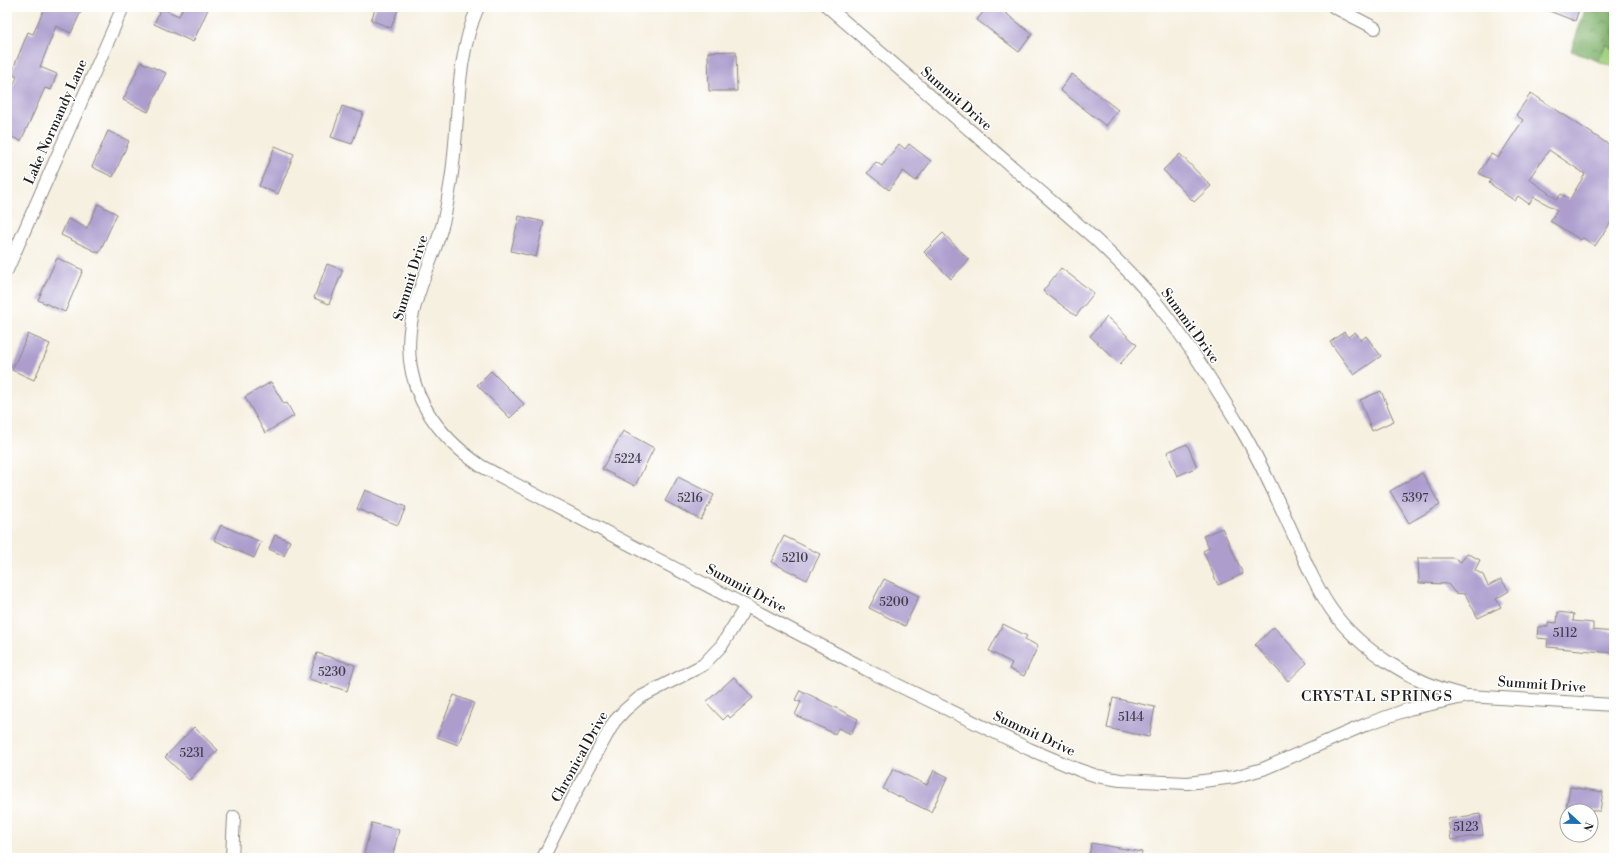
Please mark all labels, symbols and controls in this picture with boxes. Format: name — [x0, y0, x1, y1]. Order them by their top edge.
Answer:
street label: Lake Normandy Lane — [20, 57, 92, 187]
street label: Summit Drive — [917, 63, 995, 135]
street label: Summit Drive — [389, 233, 433, 323]
street label: Summit Drive — [1157, 285, 1223, 367]
house number: 5224 — [614, 452, 642, 467]
house number: 5216 — [677, 491, 703, 506]
house number: 5397 — [1402, 491, 1428, 506]
house number: 5210 — [782, 551, 808, 566]
street label: Summit Drive — [703, 560, 789, 618]
house number: 5200 — [879, 595, 909, 610]
house number: 5112 — [1553, 626, 1577, 641]
house number: 5230 — [318, 665, 346, 680]
street label: Summit Drive — [1497, 673, 1587, 697]
district label: CRYSTAL SPRINGS — [1301, 687, 1453, 706]
street label: Summit Drive — [990, 707, 1078, 761]
street label: Chronical Drive — [548, 708, 612, 806]
house number: 5144 — [1118, 710, 1144, 725]
house number: 5231 — [180, 746, 205, 761]
north arrow — [1559, 803, 1599, 843]
house number: 5123 — [1453, 820, 1479, 835]
text: N — [1579, 820, 1595, 833]

